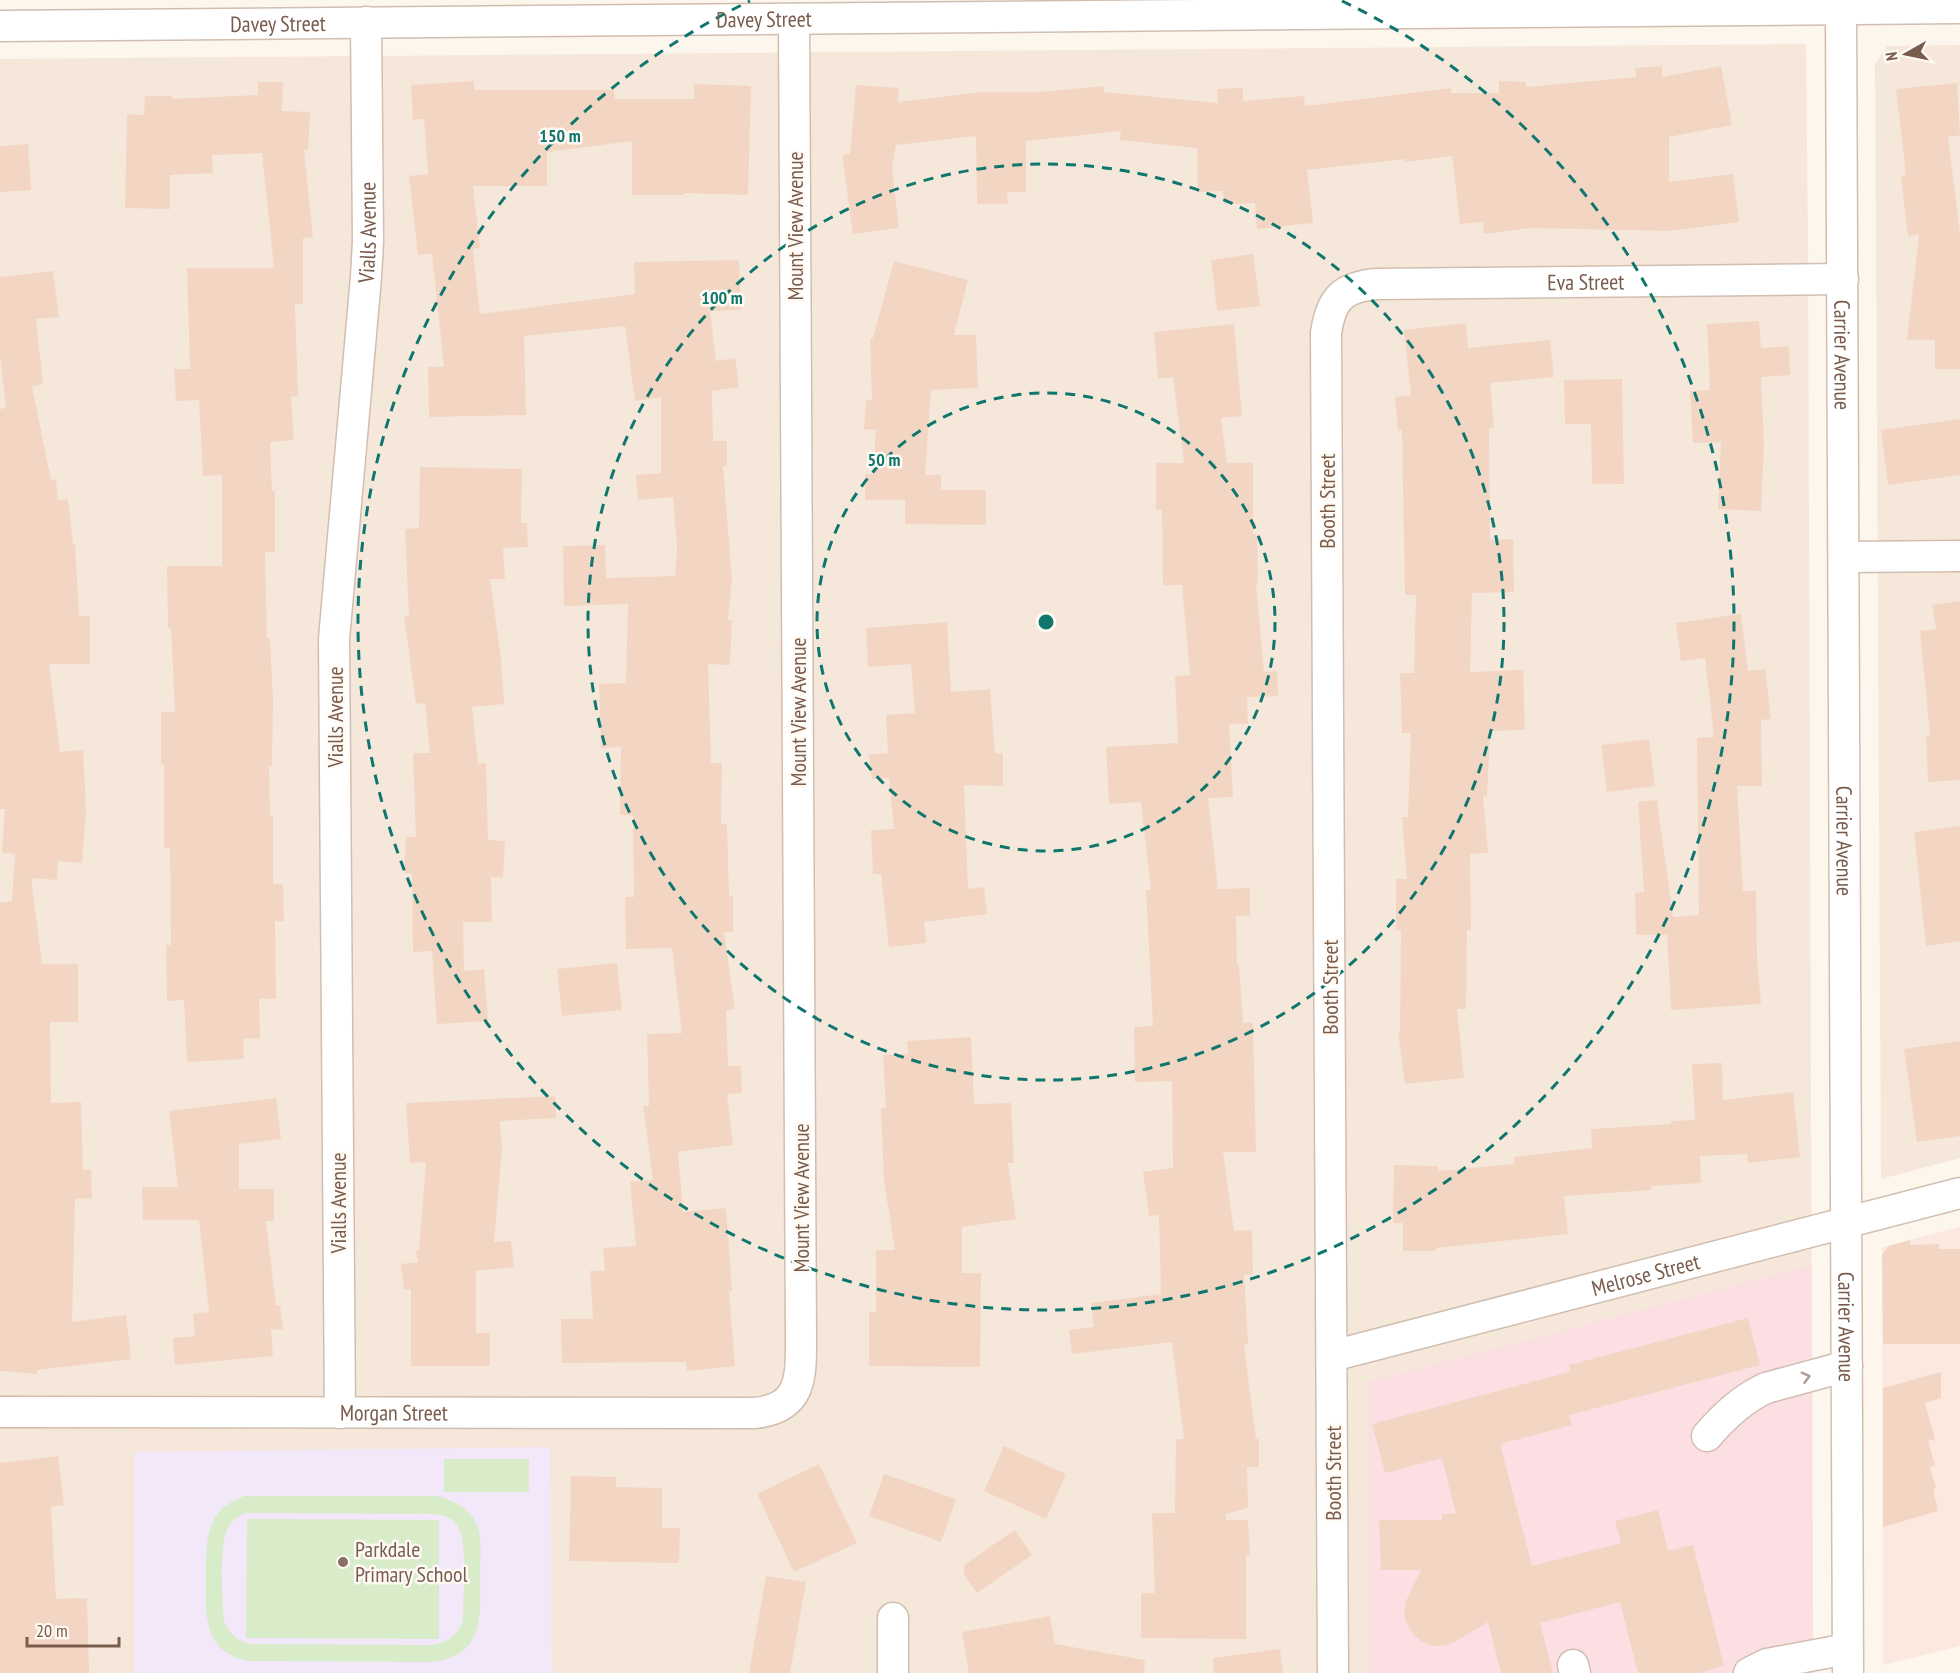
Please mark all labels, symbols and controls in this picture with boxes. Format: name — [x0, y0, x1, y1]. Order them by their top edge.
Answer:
street label: Davey Street — [716, 5, 812, 33]
street label: Davey Street — [230, 9, 326, 38]
north arrow — [1876, 24, 1936, 84]
text: N — [1881, 51, 1902, 62]
text: 150 m — [539, 124, 581, 147]
street label: Mount View Avenue — [781, 151, 809, 301]
street label: Vialls Avenue — [351, 182, 382, 285]
street label: Eva Street — [1547, 267, 1624, 296]
text: 100 m — [701, 286, 743, 309]
street label: Carrier Avenue — [1828, 300, 1857, 410]
text: 50 m — [868, 448, 900, 471]
street label: Booth Street — [1313, 453, 1341, 549]
centre of rings — [1036, 612, 1056, 632]
street label: Mount View Avenue — [784, 637, 812, 787]
street label: Vialls Avenue — [321, 666, 349, 769]
street label: Carrier Avenue — [1830, 786, 1859, 896]
street label: Booth Street — [1316, 939, 1344, 1035]
street label: Mount View Avenue — [787, 1123, 815, 1273]
street label: Vialls Avenue — [324, 1152, 352, 1255]
street label: Melrose Street — [1589, 1247, 1703, 1302]
street label: Carrier Avenue — [1832, 1272, 1861, 1382]
one-way arrow — [1801, 1372, 1811, 1384]
street label: Morgan Street — [340, 1398, 448, 1427]
street label: Booth Street — [1319, 1425, 1347, 1521]
place label: Parkdale Primary School — [355, 1535, 469, 1588]
marker: Parkdale Primary School — [336, 1555, 350, 1569]
scale bar — [27, 1610, 118, 1648]
text: 20 m — [36, 1619, 68, 1642]

